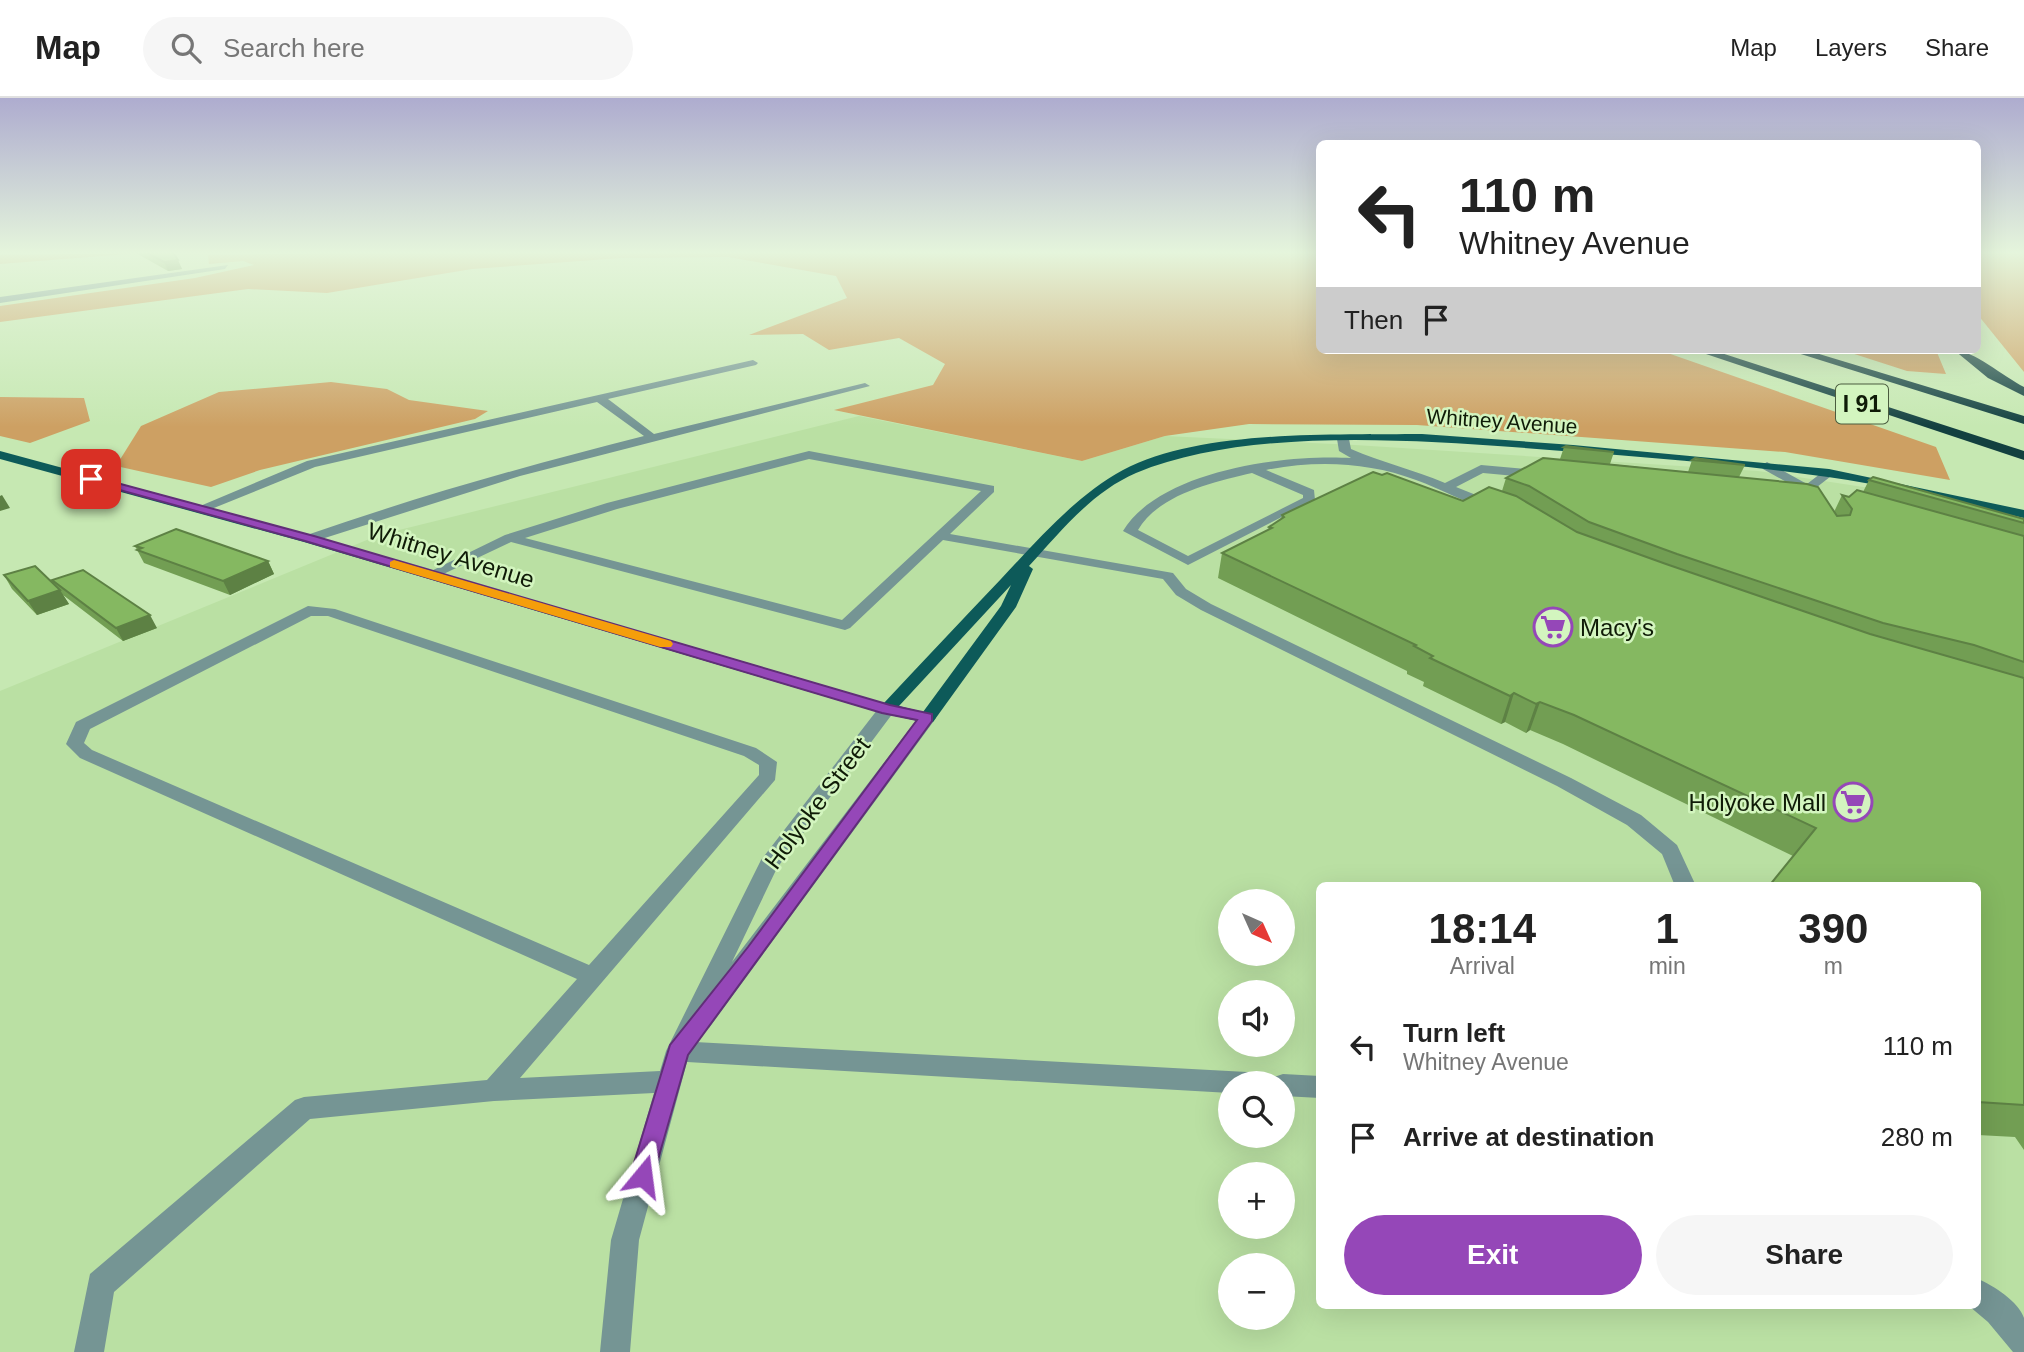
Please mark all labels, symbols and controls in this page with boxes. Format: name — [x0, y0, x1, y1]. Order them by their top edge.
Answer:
search box — [143, 17, 633, 80]
text: Map — [35, 29, 101, 66]
icon: search — [167, 29, 205, 67]
text: Search here — [223, 33, 365, 63]
text: Map — [1730, 34, 1777, 61]
text: Layers — [1815, 34, 1887, 61]
text: Share — [1925, 34, 1989, 61]
icon: left — [1344, 168, 1435, 259]
text: 110 m — [1459, 168, 1595, 222]
text: Whitney Avenue — [1459, 225, 1690, 261]
icon: arrive — [1417, 301, 1455, 339]
text: Then — [1344, 305, 1403, 335]
road number: I 91 — [1836, 384, 1888, 424]
street label: Whitney Avenue — [1426, 404, 1578, 438]
pin — [61, 449, 121, 509]
icon: arrive — [72, 460, 110, 498]
street label: Whitney Avenue — [364, 517, 538, 593]
supermarket icon: Macy's — [1532, 606, 1574, 648]
place label: Macy's — [1580, 614, 1654, 641]
street label: Holyoke Street — [759, 732, 875, 874]
supermarket icon: Holyoke Mall — [1832, 781, 1874, 823]
place label: Holyoke Mall — [1689, 789, 1826, 816]
north arrow — [1218, 889, 1295, 966]
map controls — [1218, 889, 1295, 1330]
text: 18:14 — [1429, 905, 1536, 952]
text: 1 — [1655, 905, 1679, 952]
text: 390 — [1798, 905, 1868, 952]
text: Arrival — [1450, 953, 1515, 979]
text: min — [1649, 953, 1686, 979]
text: m — [1824, 953, 1843, 979]
button: sound — [1218, 980, 1295, 1057]
text: Turn left — [1403, 1018, 1505, 1048]
icon: left — [1344, 1028, 1382, 1066]
text: 110 m — [1883, 1031, 1953, 1061]
text: Whitney Avenue — [1403, 1049, 1569, 1075]
button: search — [1218, 1071, 1295, 1148]
icon: arrive — [1344, 1119, 1382, 1157]
text: Arrive at destination — [1403, 1122, 1654, 1152]
text: 280 m — [1881, 1122, 1953, 1152]
position arrow — [606, 1139, 680, 1213]
button: + — [1218, 1162, 1295, 1239]
button: Exit — [1344, 1215, 1642, 1295]
button: Share — [1656, 1215, 1953, 1295]
button: − — [1218, 1253, 1295, 1330]

